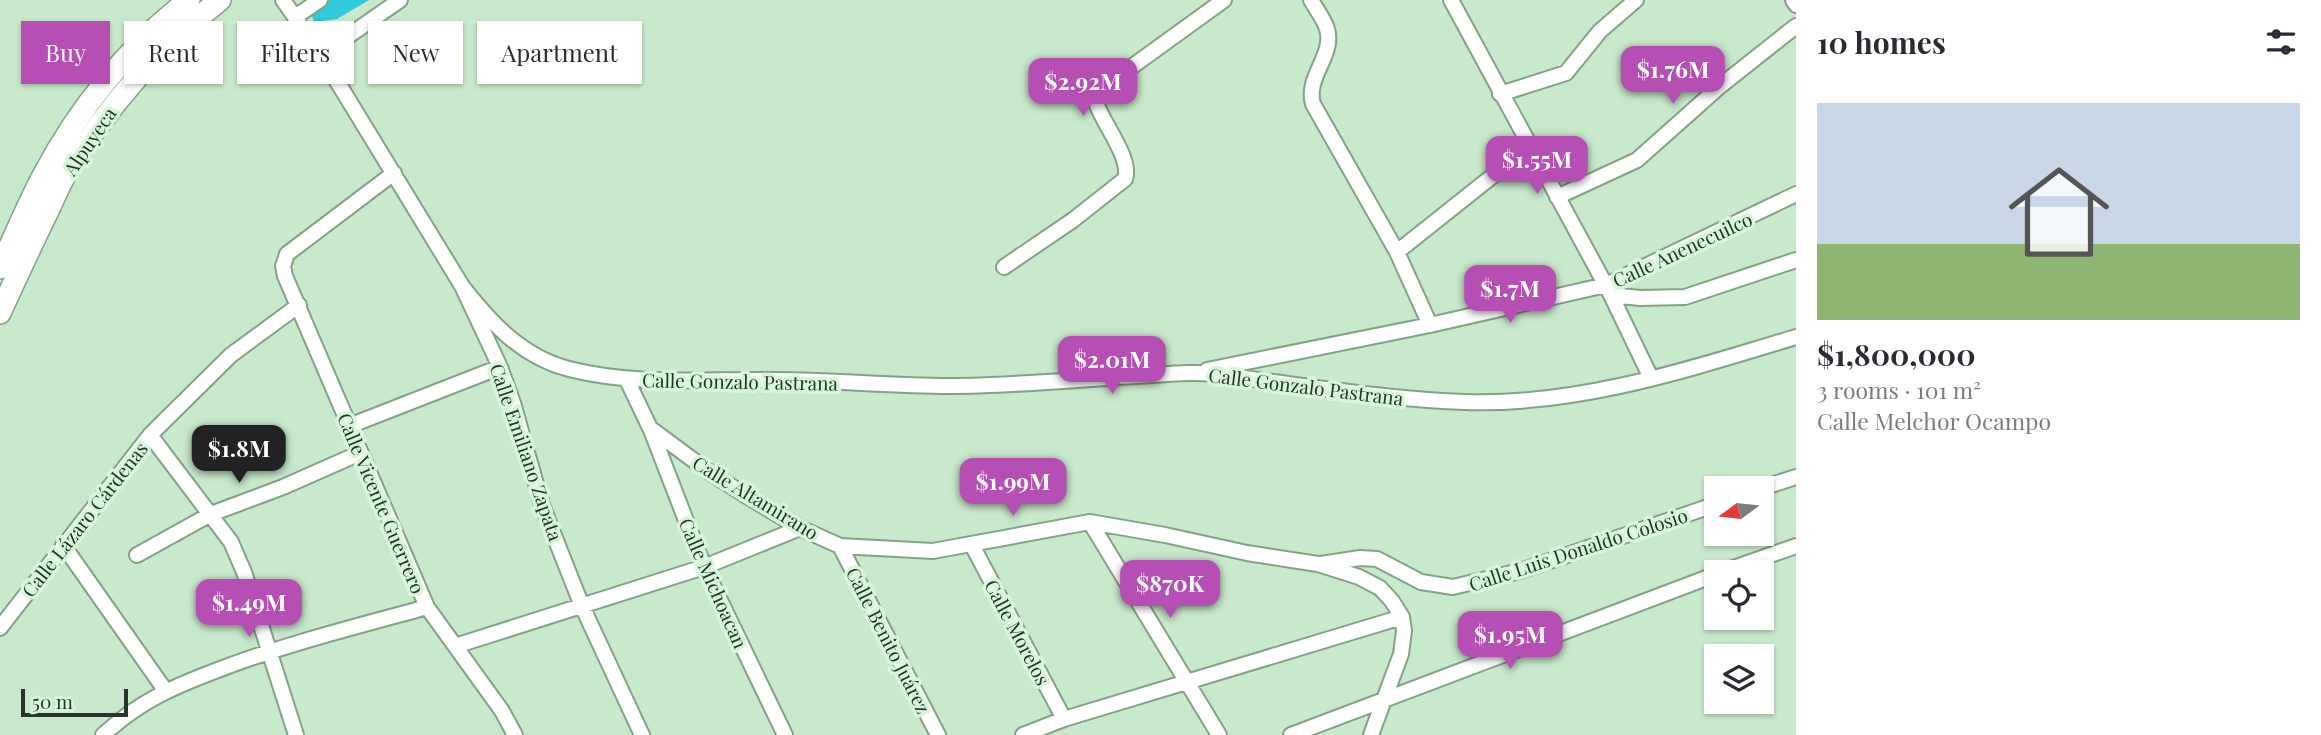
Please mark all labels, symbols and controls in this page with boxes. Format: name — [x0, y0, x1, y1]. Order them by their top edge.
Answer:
chip: Buy — [21, 21, 110, 84]
chip: Rent — [124, 21, 223, 84]
chip: Filters — [237, 21, 354, 84]
chip: New — [368, 21, 463, 84]
chip: Apartment — [477, 21, 642, 84]
text: 10 homes — [1817, 22, 1946, 62]
icon: filters — [2262, 23, 2300, 61]
pin: $1.76M — [1616, 46, 1730, 106]
text: $1.76M — [1637, 53, 1709, 84]
pin: $2.92M — [1026, 58, 1140, 118]
text: $2.92M — [1044, 65, 1122, 96]
street label: Alpuyeca — [56, 101, 122, 181]
pin: $1.55M — [1480, 136, 1594, 196]
text: $1.55M — [1502, 143, 1572, 174]
icon: home — [1996, 149, 2122, 275]
street label: Calle Anenecuilco — [1608, 205, 1756, 293]
pin: $1.7M — [1461, 266, 1559, 325]
text: $1.7M — [1480, 272, 1540, 303]
text: $1,800,000 — [1817, 334, 1976, 374]
pin: $2.01M — [1055, 336, 1169, 396]
text: $2.01M — [1074, 343, 1150, 374]
street label: Calle Emiliano Zapata — [484, 360, 570, 545]
street label: Calle Gonzalo Pastrana — [1207, 361, 1405, 411]
street label: Calle Gonzalo Pastrana — [642, 366, 839, 396]
text: 3 rooms · 101 m² — [1817, 374, 1981, 405]
text: Calle Melchor Ocampo — [1817, 405, 2051, 436]
street label: Calle Vicente Guerrero — [332, 409, 432, 597]
pin: $1.8M — [190, 426, 288, 485]
text: $1.8M — [208, 432, 270, 463]
street label: Calle Lázaro Cárdenas — [15, 436, 153, 602]
street label: Calle Altamirano — [688, 449, 824, 545]
pin: $1.99M — [956, 458, 1070, 518]
text: $1.99M — [976, 465, 1050, 496]
north arrow — [1704, 476, 1774, 546]
map controls — [1704, 476, 1774, 714]
street label: Calle Luis Donaldo Colosio — [1465, 501, 1691, 597]
street label: Calle Michoacan — [674, 514, 755, 653]
pin: $870K — [1121, 560, 1219, 620]
button: locate — [1704, 560, 1774, 630]
street label: Calle Benito Juárez — [841, 562, 937, 718]
text: $870K — [1136, 567, 1204, 598]
street label: Calle Morelos — [979, 575, 1057, 689]
pin: $1.49M — [192, 580, 306, 639]
text: $1.49M — [212, 586, 286, 617]
pin: $1.95M — [1453, 612, 1567, 671]
text: $1.95M — [1474, 618, 1546, 649]
button: layers — [1704, 644, 1774, 714]
scale bar — [21, 686, 128, 718]
text: 50 m — [32, 688, 73, 714]

